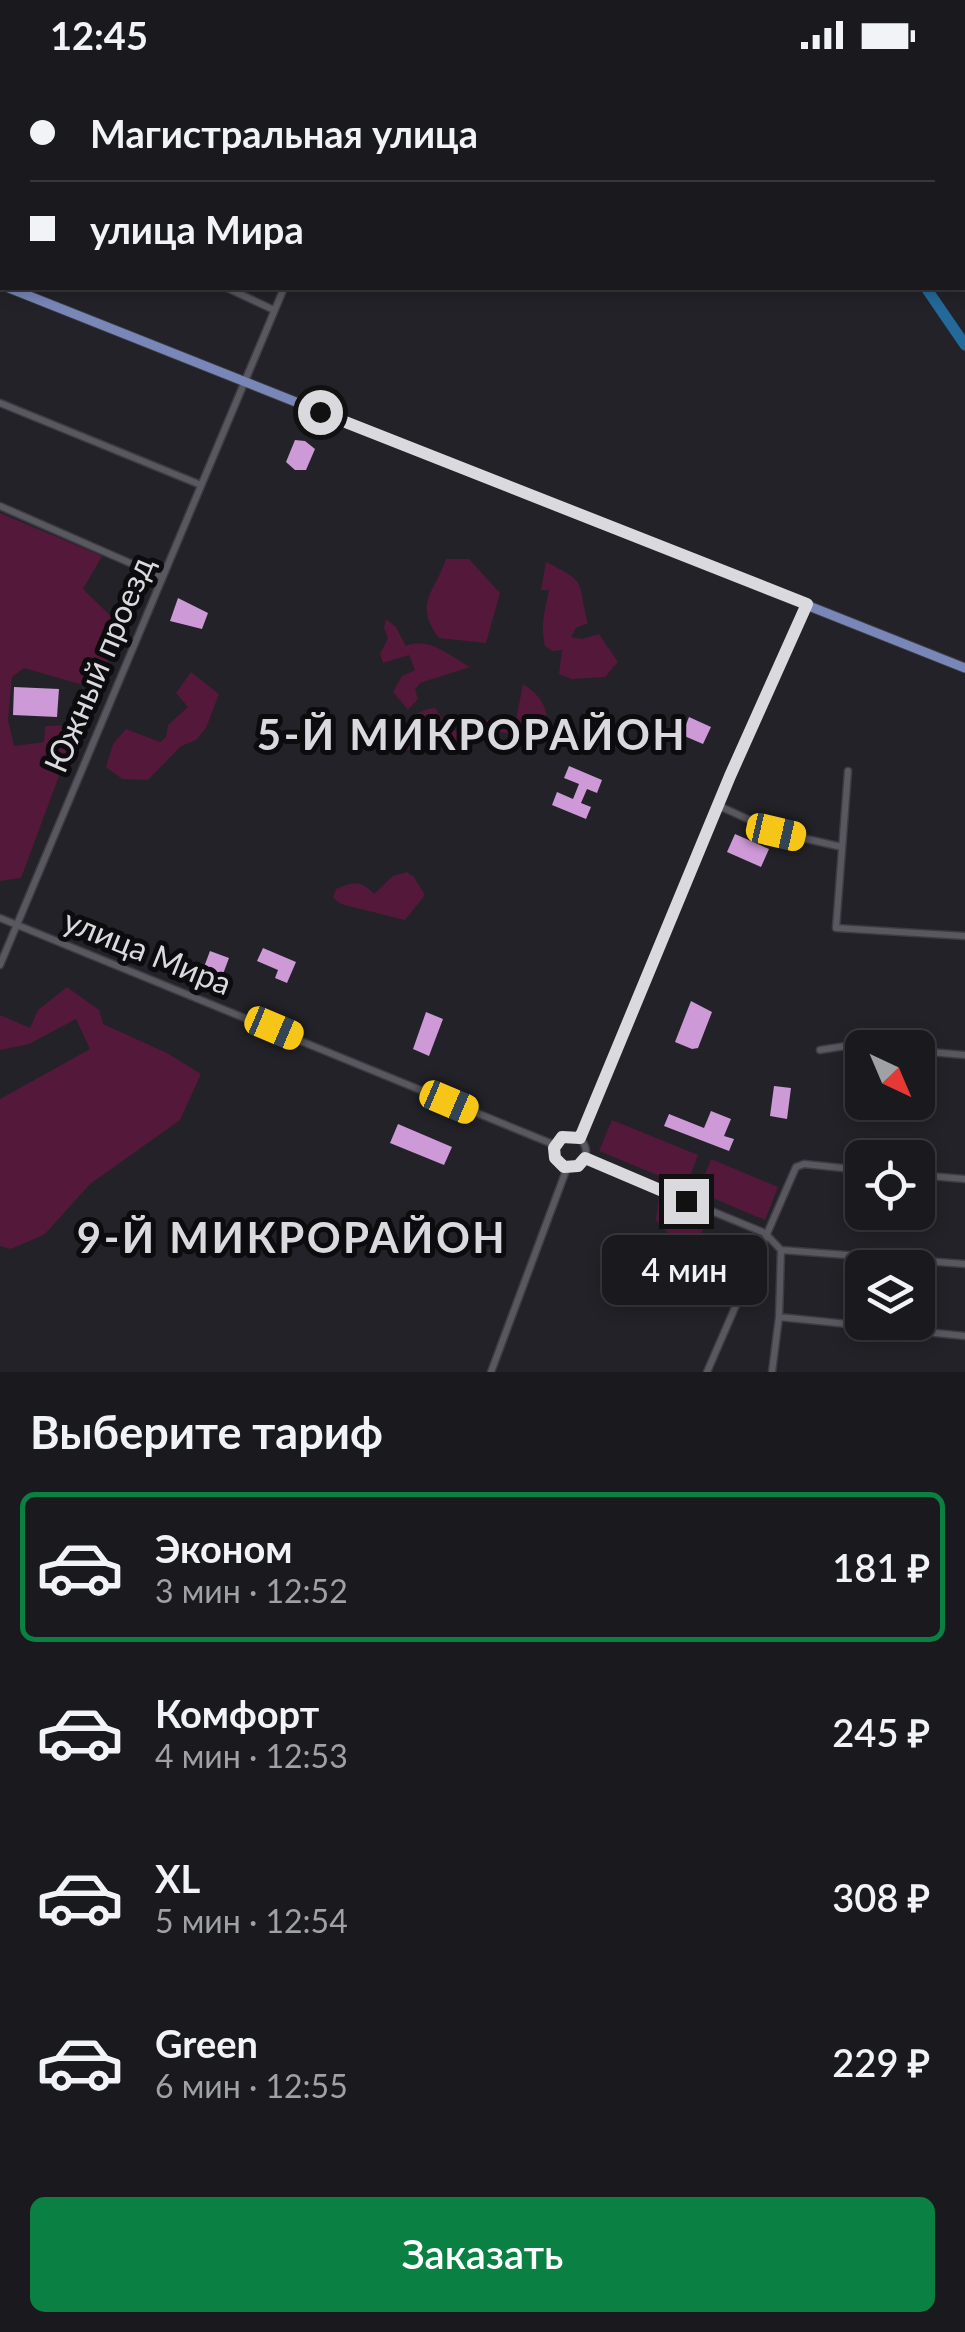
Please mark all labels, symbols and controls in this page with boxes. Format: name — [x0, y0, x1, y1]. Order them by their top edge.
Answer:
text: 12:45 — [50, 12, 148, 58]
text: Магистральная улица — [90, 110, 478, 156]
text: улица Мира — [90, 206, 304, 252]
route start — [298, 390, 343, 435]
street label: Южный проезд — [35, 550, 161, 778]
district label: 5-Й МИКРОРАЙОН — [257, 709, 687, 759]
car — [743, 811, 809, 853]
street label: улица Мира — [58, 900, 238, 1002]
car — [241, 1002, 307, 1054]
north arrow — [845, 1030, 935, 1120]
map controls — [845, 1030, 935, 1340]
car — [416, 1076, 482, 1128]
button: locate — [845, 1140, 935, 1230]
route end — [664, 1179, 709, 1224]
district label: 9-Й МИКРОРАЙОН — [77, 1212, 507, 1262]
callout: 4 мин — [604, 1236, 768, 1306]
text: 4 мин — [642, 1250, 727, 1289]
button: layers — [845, 1250, 935, 1340]
text: Выберите тариф — [30, 1405, 383, 1459]
icon: car — [35, 1522, 125, 1612]
text: Эконом — [155, 1525, 293, 1571]
text: 181 ₽ — [832, 1544, 930, 1590]
text: 3 мин · 12:52 — [155, 1571, 348, 1610]
icon: car — [35, 1687, 125, 1777]
text: Комфорт — [155, 1690, 319, 1736]
text: 245 ₽ — [832, 1709, 930, 1755]
text: 4 мин · 12:53 — [155, 1736, 348, 1775]
icon: car — [35, 1852, 125, 1942]
text: XL — [155, 1855, 200, 1901]
text: 308 ₽ — [832, 1874, 930, 1920]
text: 5 мин · 12:54 — [155, 1901, 348, 1940]
icon: car — [35, 2017, 125, 2107]
text: Green — [155, 2020, 258, 2066]
text: 229 ₽ — [832, 2039, 930, 2085]
text: 6 мин · 12:55 — [155, 2066, 348, 2105]
button: Заказать — [30, 2197, 935, 2312]

